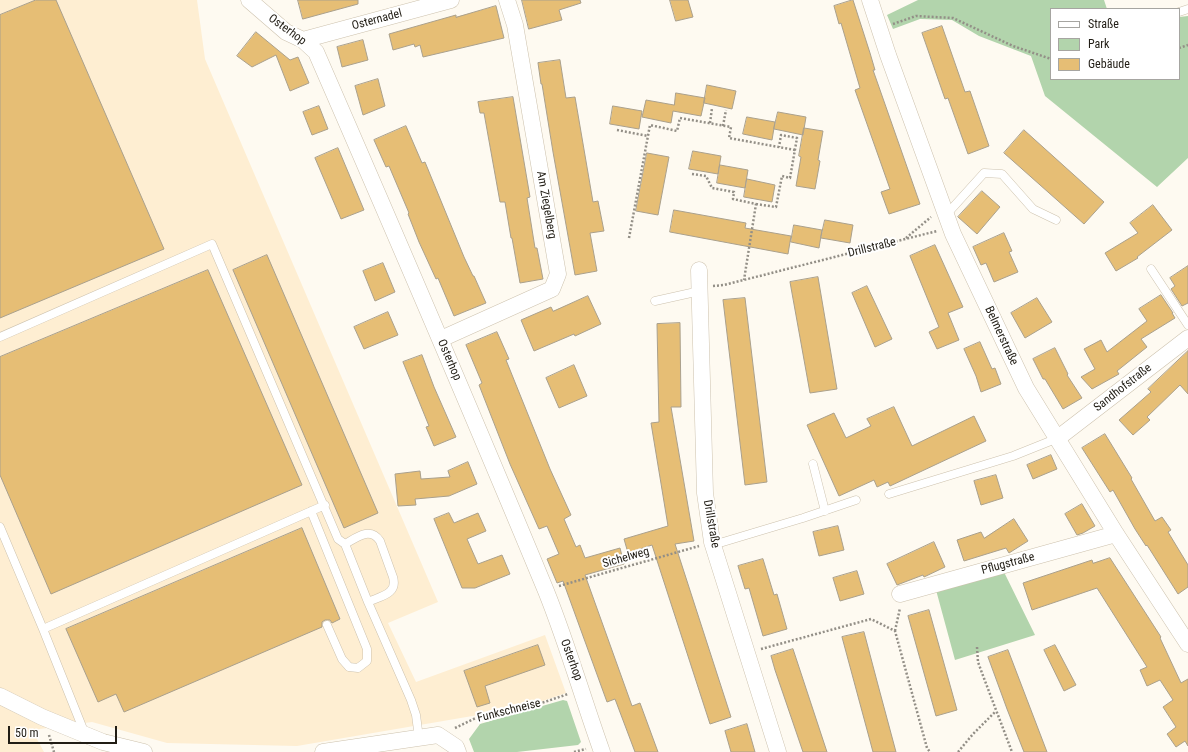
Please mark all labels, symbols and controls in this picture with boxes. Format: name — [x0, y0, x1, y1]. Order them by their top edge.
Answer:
street label: Osternadel — [350, 6, 404, 34]
legend — [1050, 8, 1180, 80]
street label: Osterhop — [265, 11, 309, 49]
text: Straße — [1088, 17, 1119, 31]
text: Park — [1088, 37, 1109, 51]
text: Gebäude — [1088, 57, 1130, 71]
street label: Am Ziegelberg — [533, 170, 559, 240]
street label: Drillstraße — [847, 235, 897, 261]
street label: Belmerstraße — [981, 304, 1021, 368]
street label: Osterhop — [434, 337, 464, 383]
street label: Sandhofstraße — [1091, 361, 1155, 415]
street label: Drillstraße — [700, 499, 722, 549]
street label: Sichelweg — [601, 544, 651, 572]
street label: Pflugstraße — [980, 550, 1036, 578]
street label: Osterhop — [557, 637, 585, 683]
street label: Funkschneise — [476, 696, 542, 726]
scale bar — [10, 718, 119, 744]
text: 50 m — [15, 726, 39, 740]

